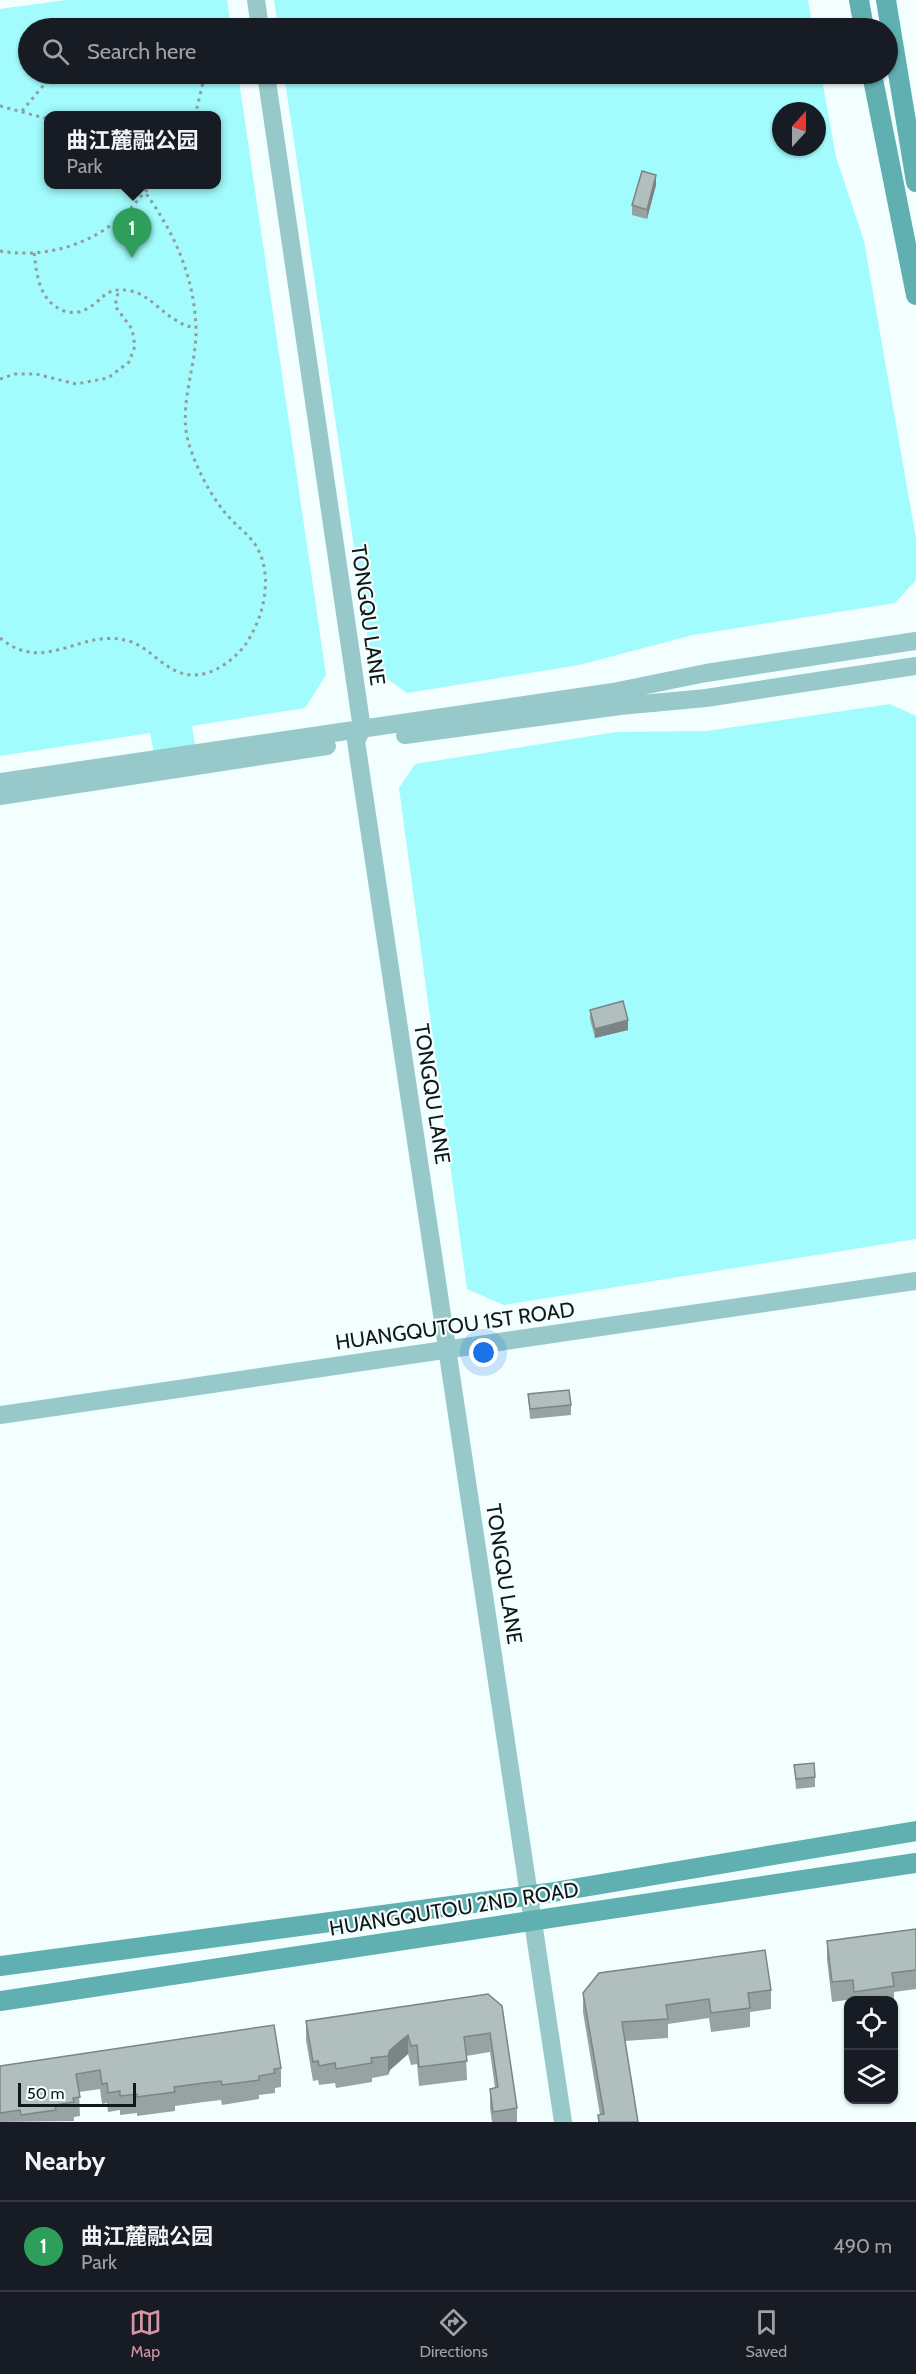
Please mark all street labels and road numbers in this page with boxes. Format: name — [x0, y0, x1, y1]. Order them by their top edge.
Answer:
street label: TONGQU LANE — [346, 543, 391, 687]
street label: TONGQU LANE — [409, 1022, 456, 1166]
street label: HUANGQUTOU 1ST ROAD — [334, 1296, 576, 1355]
street label: TONGQU LANE — [481, 1502, 528, 1646]
street label: HUANGQUTOU 2ND ROAD — [327, 1876, 580, 1941]

